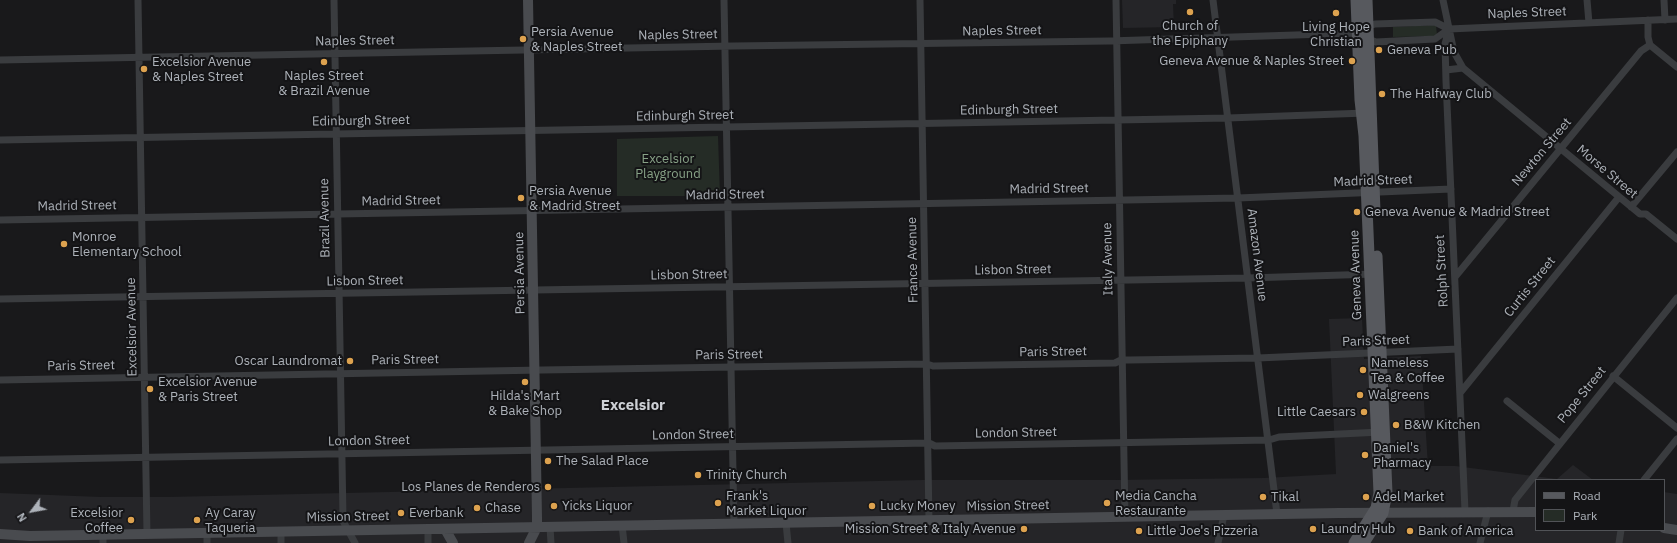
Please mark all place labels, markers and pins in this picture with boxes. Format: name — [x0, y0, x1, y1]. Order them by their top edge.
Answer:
marker: Church of the Epiphany — [1185, 7, 1195, 17]
marker: Living Hope Christian — [1331, 8, 1341, 18]
place label: Church of the Epiphany — [1152, 18, 1228, 49]
place label: Living Hope Christian — [1302, 19, 1370, 50]
place label: Persia Avenue & Naples Street — [531, 24, 622, 55]
marker: Persia Avenue & Naples Street — [518, 34, 528, 44]
place label: Geneva Pub — [1387, 42, 1457, 58]
marker: Geneva Pub — [1374, 45, 1384, 55]
place label: Geneva Avenue & Naples Street — [1159, 53, 1344, 69]
place label: Excelsior Avenue & Naples Street — [152, 54, 251, 85]
marker: Geneva Avenue & Naples Street — [1347, 56, 1357, 66]
marker: Naples Street & Brazil Avenue — [319, 57, 329, 67]
marker: Excelsior Avenue & Naples Street — [139, 64, 149, 74]
place label: Naples Street & Brazil Avenue — [278, 68, 370, 99]
place label: The Halfway Club — [1390, 86, 1492, 102]
marker: The Halfway Club — [1377, 89, 1387, 99]
place label: Persia Avenue & Madrid Street — [529, 183, 620, 214]
marker: Persia Avenue & Madrid Street — [516, 193, 526, 203]
place label: Geneva Avenue & Madrid Street — [1365, 204, 1550, 220]
marker: Geneva Avenue & Madrid Street — [1352, 207, 1362, 217]
place label: Monroe Elementary School — [72, 229, 182, 260]
marker: Monroe Elementary School — [59, 239, 69, 249]
place label: Oscar Laundromat — [235, 353, 342, 369]
place label: Nameless Tea & Coffee — [1371, 355, 1445, 386]
marker: Oscar Laundromat — [345, 356, 355, 366]
marker: Nameless Tea & Coffee — [1358, 365, 1368, 375]
place label: Excelsior Avenue & Paris Street — [158, 374, 257, 405]
marker: Hilda's Mart & Bake Shop — [520, 377, 530, 387]
marker: Excelsior Avenue & Paris Street — [145, 384, 155, 394]
place label: Walgreens — [1368, 387, 1429, 403]
place label: Hilda's Mart & Bake Shop — [488, 388, 562, 419]
marker: Walgreens — [1355, 390, 1365, 400]
place label: Little Caesars — [1277, 404, 1356, 420]
marker: Little Caesars — [1359, 407, 1369, 417]
place label: B&W Kitchen — [1404, 417, 1480, 433]
marker: B&W Kitchen — [1391, 420, 1401, 430]
place label: Daniel's Pharmacy — [1373, 440, 1431, 471]
marker: Daniel's Pharmacy — [1360, 450, 1370, 460]
place label: The Salad Place — [556, 453, 649, 469]
marker: The Salad Place — [543, 456, 553, 466]
place label: Trinity Church — [706, 467, 787, 483]
marker: Trinity Church — [693, 470, 703, 480]
place label: Los Planes de Renderos — [401, 479, 540, 495]
marker: Los Planes de Renderos — [543, 482, 553, 492]
place label: Frank's Market Liquor — [726, 488, 806, 519]
place label: Media Cancha Restaurante — [1115, 488, 1197, 519]
place label: Tikal — [1271, 489, 1299, 505]
place label: Adel Market — [1374, 489, 1444, 505]
marker: Tikal — [1258, 492, 1268, 502]
marker: Adel Market — [1361, 492, 1371, 502]
place label: Yicks Liquor — [562, 498, 632, 514]
marker: Frank's Market Liquor — [713, 498, 723, 508]
place label: Lucky Money — [880, 498, 955, 514]
marker: Media Cancha Restaurante — [1102, 498, 1112, 508]
place label: Chase — [485, 500, 521, 516]
marker: Yicks Liquor — [549, 501, 559, 511]
marker: Lucky Money — [867, 501, 877, 511]
marker: Chase — [472, 503, 482, 513]
place label: Excelsior Coffee — [70, 505, 123, 536]
place label: Ay Caray Taqueria — [205, 505, 256, 536]
place label: Everbank — [409, 505, 463, 521]
marker: Everbank — [396, 508, 406, 518]
marker: Excelsior Coffee — [126, 515, 136, 525]
marker: Ay Caray Taqueria — [192, 515, 202, 525]
place label: Mission Street & Italy Avenue — [845, 521, 1016, 537]
place label: Laundry Hub — [1321, 521, 1395, 537]
place label: Little Joe's Pizzeria — [1147, 523, 1258, 539]
place label: Bank of America — [1418, 523, 1514, 539]
marker: Mission Street & Italy Avenue — [1019, 524, 1029, 534]
marker: Laundry Hub — [1308, 524, 1318, 534]
marker: Little Joe's Pizzeria — [1134, 526, 1144, 536]
marker: Bank of America — [1405, 526, 1415, 536]

